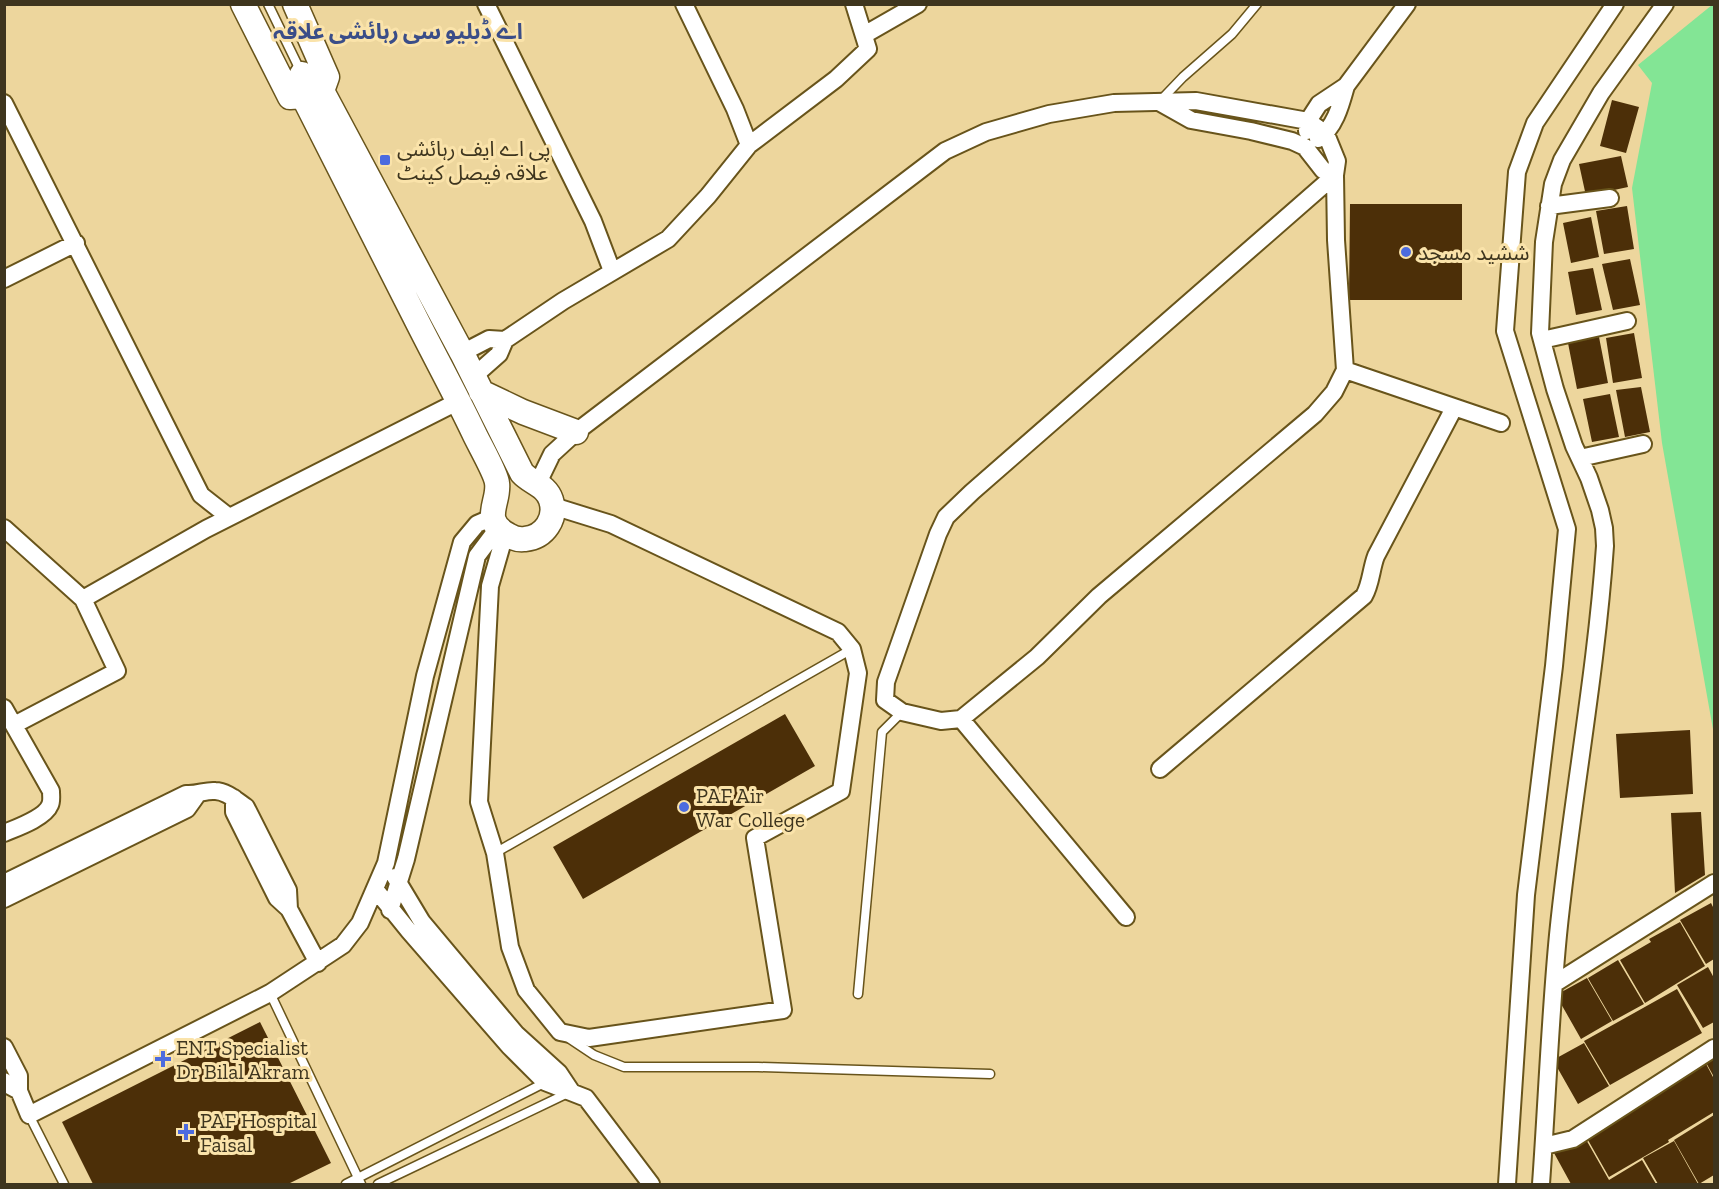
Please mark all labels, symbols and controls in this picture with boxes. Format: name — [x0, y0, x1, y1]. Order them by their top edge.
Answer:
district label: اے ڈبلیو سی رہائشی علاقہ — [273, 18, 523, 45]
place label: پی اے ایف رہائشی علاقہ فیصل کینٹ — [397, 136, 551, 185]
marker: پی اے ایف رہائشی علاقہ فیصل کینٹ — [378, 153, 392, 167]
place label: ششید مسجد — [1418, 240, 1530, 265]
marker: ششید مسجد — [1399, 245, 1413, 259]
place label: PAF Air War College — [696, 783, 805, 832]
marker: PAF Air War College — [677, 800, 691, 814]
place label: ENT Specialist Dr Bilal Akram — [176, 1035, 310, 1084]
marker: ENT Specialist Dr Bilal Akram — [154, 1050, 172, 1068]
place label: PAF Hospital Faisal — [200, 1108, 317, 1157]
marker: PAF Hospital Faisal — [177, 1123, 195, 1141]

